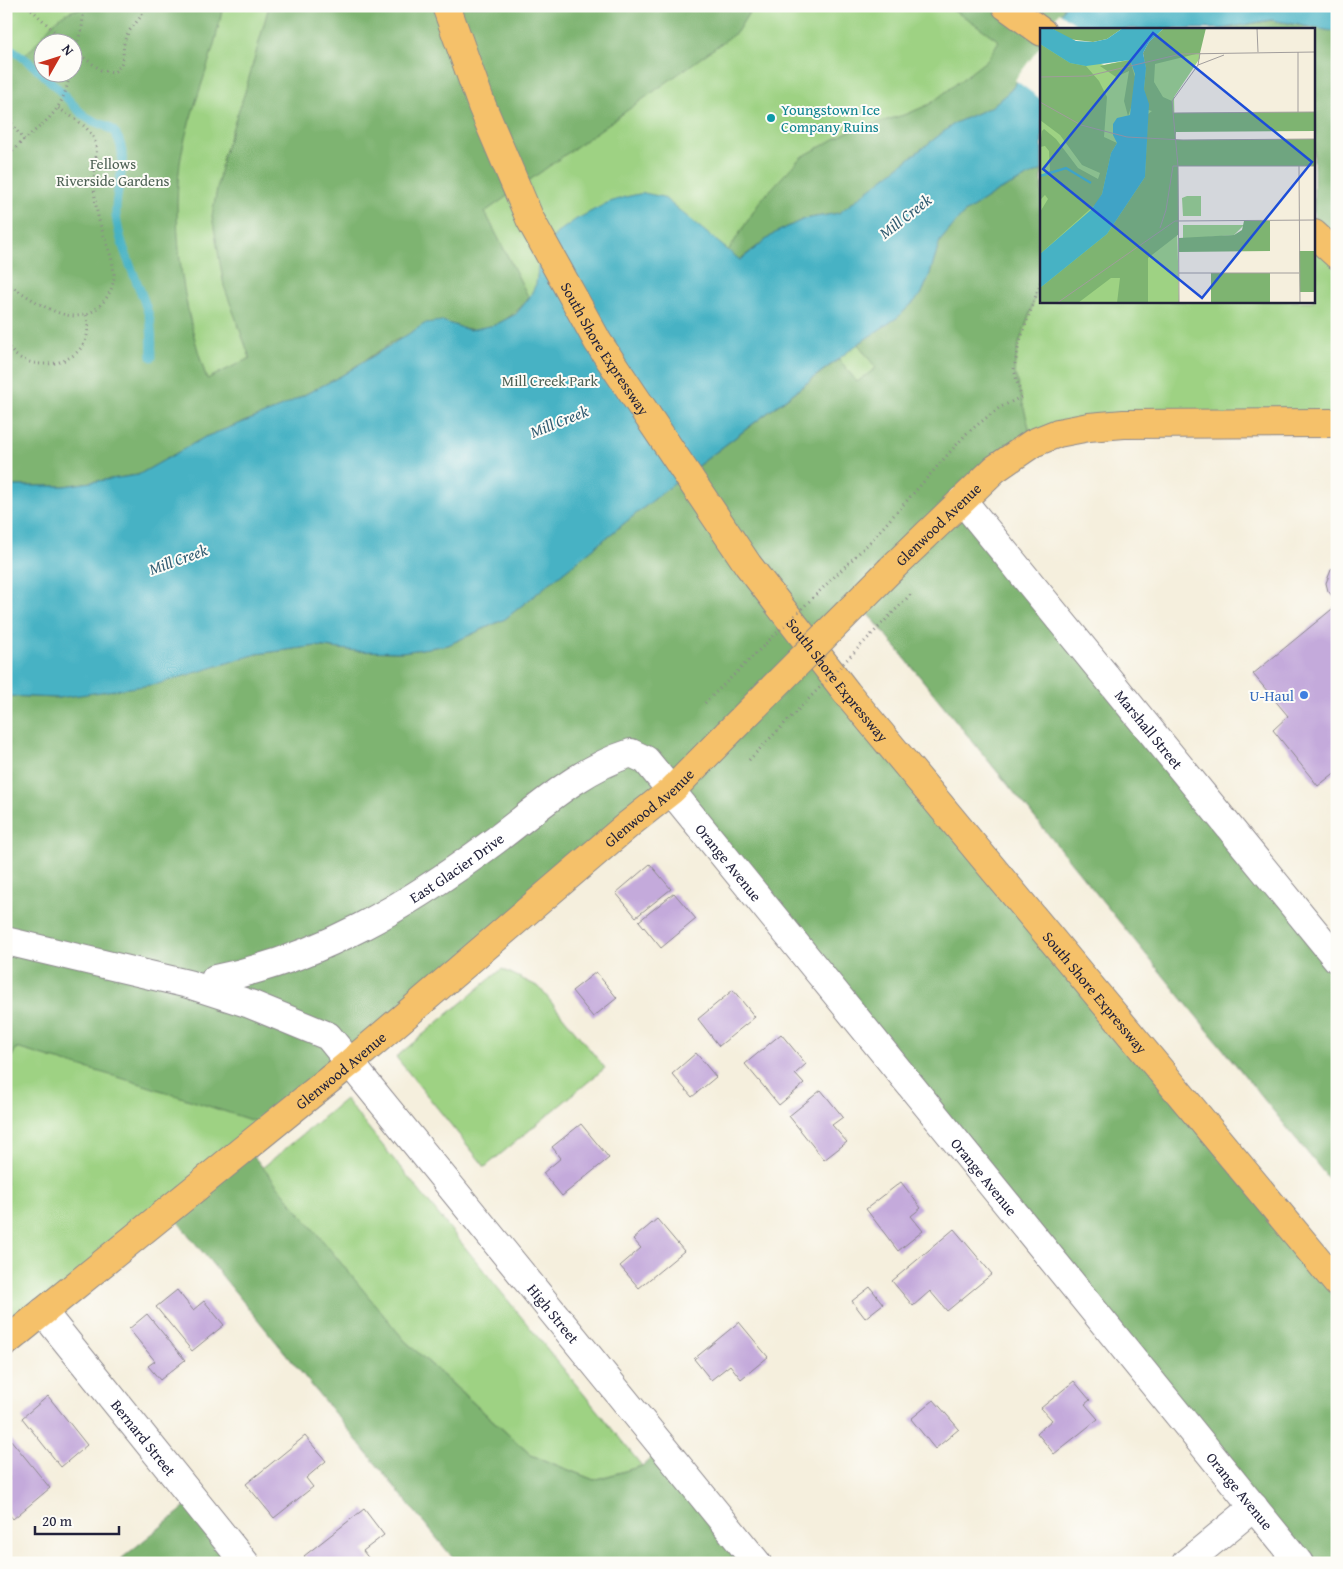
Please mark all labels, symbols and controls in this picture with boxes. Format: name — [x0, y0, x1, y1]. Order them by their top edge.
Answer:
inset map — [1040, 28, 1316, 302]
north arrow — [32, 32, 82, 82]
text: N — [57, 40, 79, 60]
place label: Youngstown Ice Company Ruins — [781, 99, 880, 137]
marker: Youngstown Ice Company Ruins — [765, 112, 777, 124]
park label: Fellows Riverside Gardens — [56, 153, 170, 191]
water label: Mill Creek — [874, 187, 937, 244]
street label: South Shore Expressway — [556, 278, 655, 420]
park label: Mill Creek Park — [502, 370, 599, 391]
water label: Mill Creek — [526, 398, 592, 444]
street label: Glenwood Avenue — [890, 478, 985, 570]
water label: Mill Creek — [145, 537, 211, 581]
street label: South Shore Expressway — [782, 613, 894, 747]
street label: Marshall Street — [1111, 685, 1188, 774]
place label: U-Haul — [1250, 685, 1294, 706]
marker: U-Haul — [1298, 689, 1310, 701]
street label: Glenwood Avenue — [599, 764, 698, 852]
street label: Orange Avenue — [691, 819, 767, 906]
street label: East Glacier Drive — [405, 828, 508, 908]
street label: South Shore Expressway — [1038, 926, 1153, 1058]
street label: Glenwood Avenue — [291, 1026, 390, 1114]
street label: Orange Avenue — [947, 1133, 1023, 1220]
street label: High Street — [523, 1279, 585, 1348]
street label: Bernard Street — [107, 1395, 182, 1481]
street label: Orange Avenue — [1202, 1447, 1278, 1534]
scale bar — [35, 1504, 119, 1536]
text: 20 m — [42, 1510, 73, 1531]

